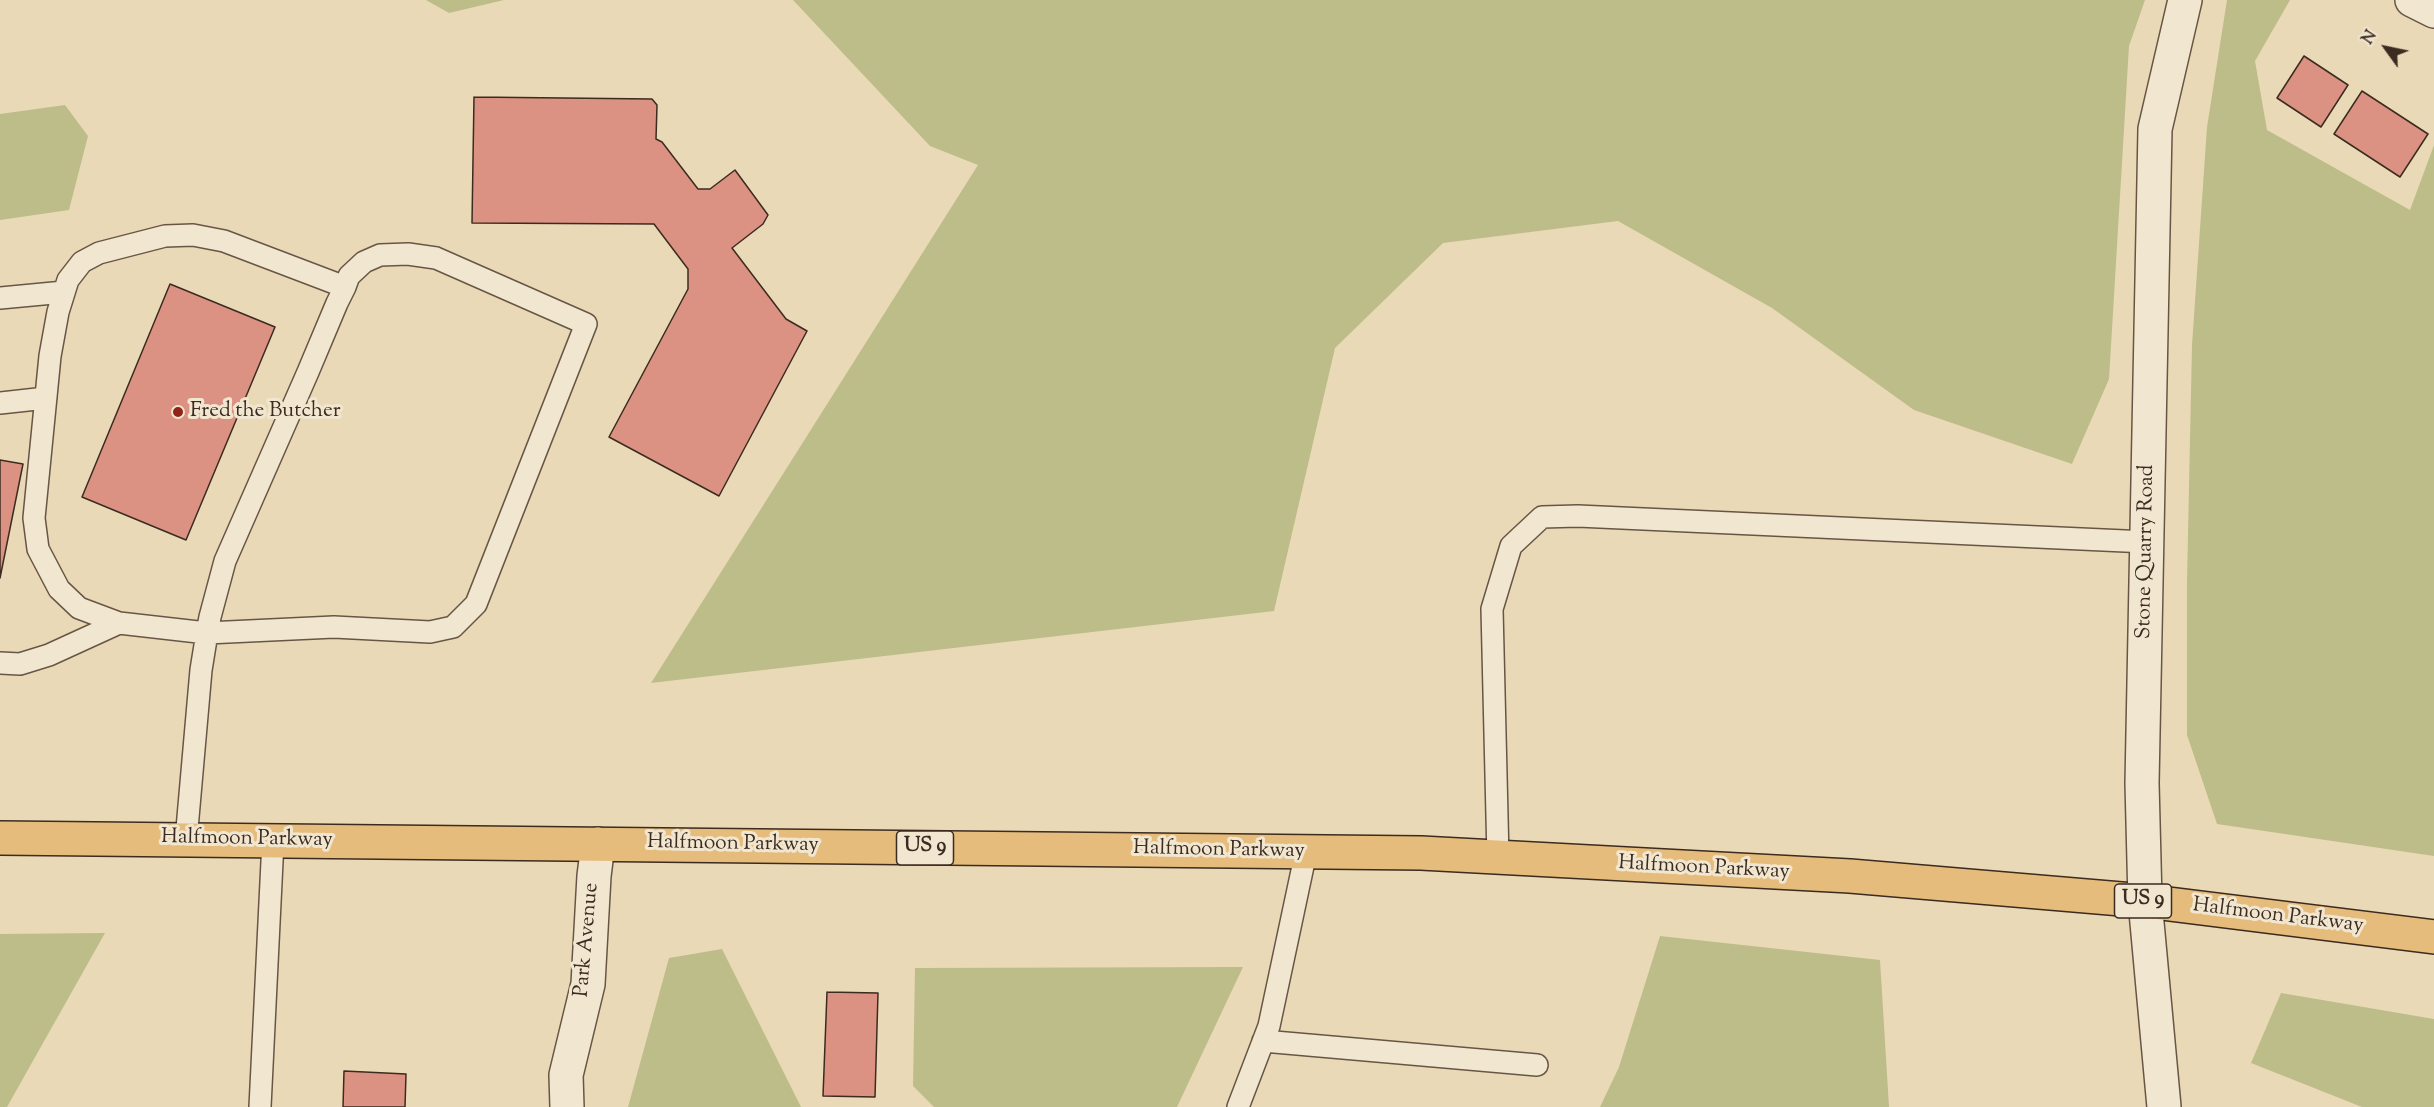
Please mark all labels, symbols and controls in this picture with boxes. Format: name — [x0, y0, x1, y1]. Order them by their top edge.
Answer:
north arrow — [2356, 18, 2416, 78]
text: N — [2357, 26, 2384, 50]
place label: Fred the Butcher — [190, 399, 341, 425]
marker: Fred the Butcher — [171, 405, 185, 419]
street label: Stone Quarry Road — [2133, 464, 2161, 640]
street label: Halfmoon Parkway — [161, 826, 333, 854]
street label: Halfmoon Parkway — [647, 831, 819, 859]
road number: US 9 — [896, 831, 954, 865]
street label: Halfmoon Parkway — [1133, 837, 1305, 865]
street label: Halfmoon Parkway — [1618, 852, 1790, 886]
street label: Park Avenue — [570, 882, 606, 998]
road number: US 9 — [2114, 884, 2172, 918]
street label: Halfmoon Parkway — [2191, 894, 2365, 940]

